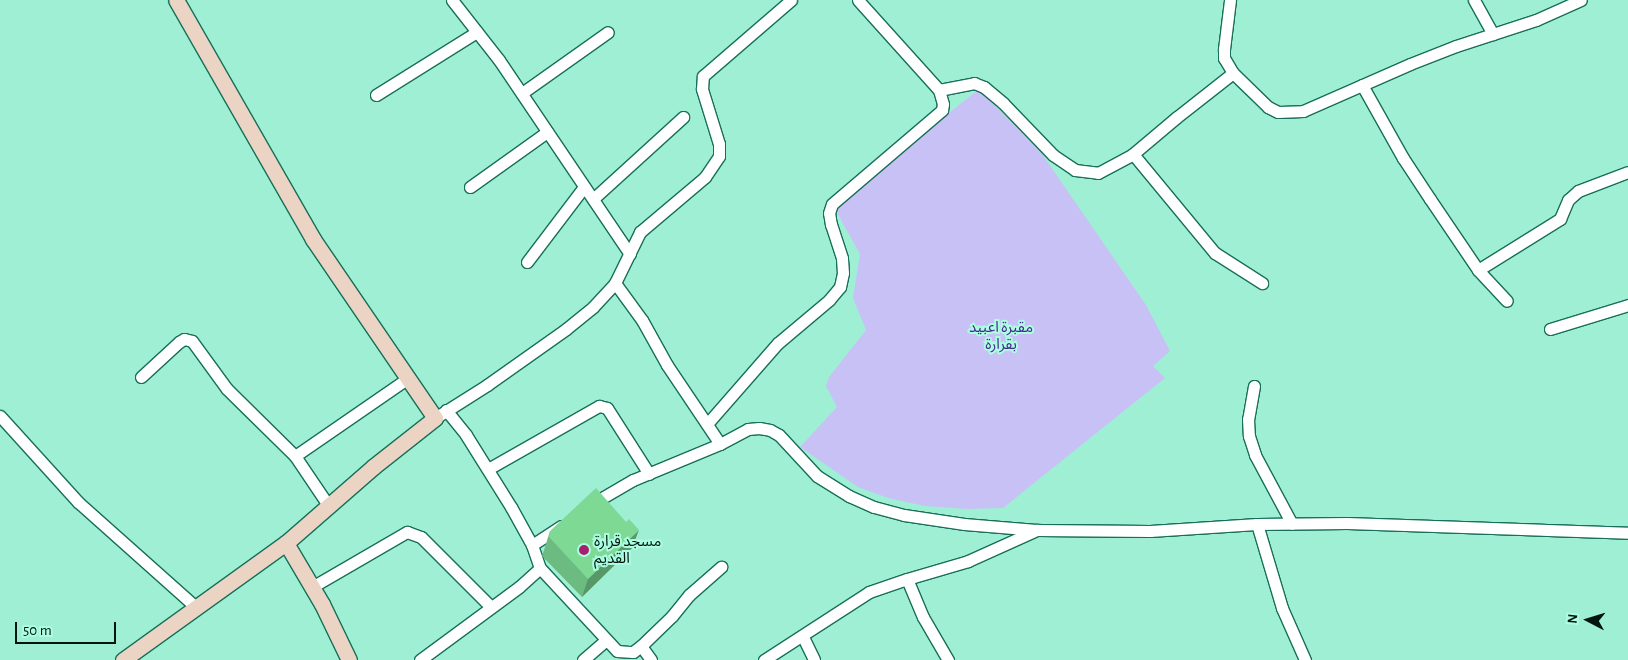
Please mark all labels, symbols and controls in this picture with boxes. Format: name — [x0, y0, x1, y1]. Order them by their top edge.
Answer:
park label: مقبرة اعبيد بقرارة — [969, 318, 1033, 353]
place label: مسجد قرارة القديم — [594, 532, 661, 567]
marker: مسجد قرارة القديم — [578, 544, 590, 556]
north arrow — [1563, 595, 1613, 645]
scale bar — [18, 612, 119, 644]
text: N — [1566, 613, 1580, 624]
text: 50 m — [23, 623, 52, 638]

